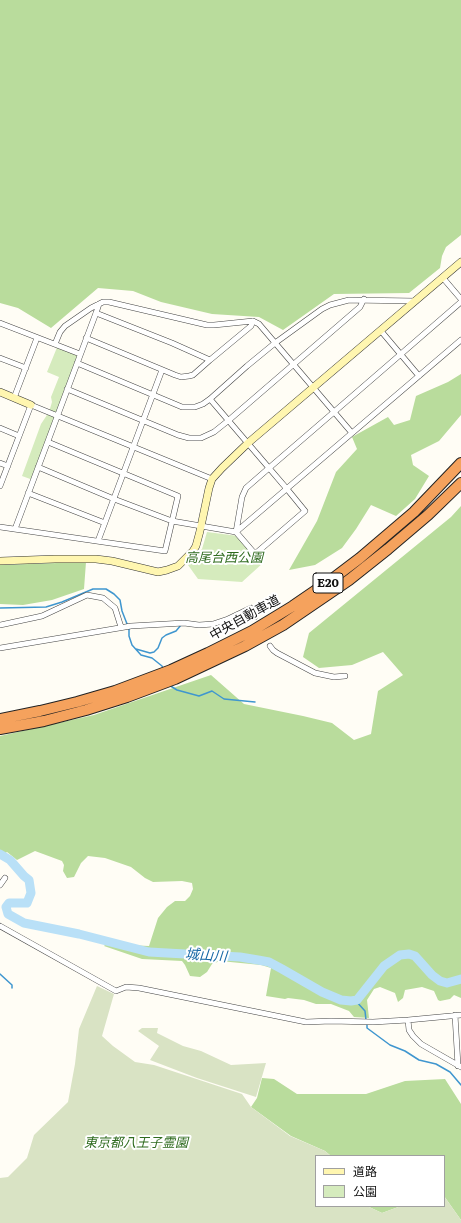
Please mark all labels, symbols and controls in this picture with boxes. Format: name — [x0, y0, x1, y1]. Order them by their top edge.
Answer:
park label: 高尾台西公園 — [185, 550, 263, 566]
road number: E20 — [313, 573, 343, 593]
street label: 中央自動車道 — [207, 592, 283, 644]
water label: 城山川 — [184, 946, 228, 966]
park label: 東京都八王子霊園 — [84, 1135, 188, 1151]
legend — [315, 1155, 445, 1207]
text: 道路 — [353, 1162, 377, 1180]
text: 公園 — [353, 1182, 377, 1200]

